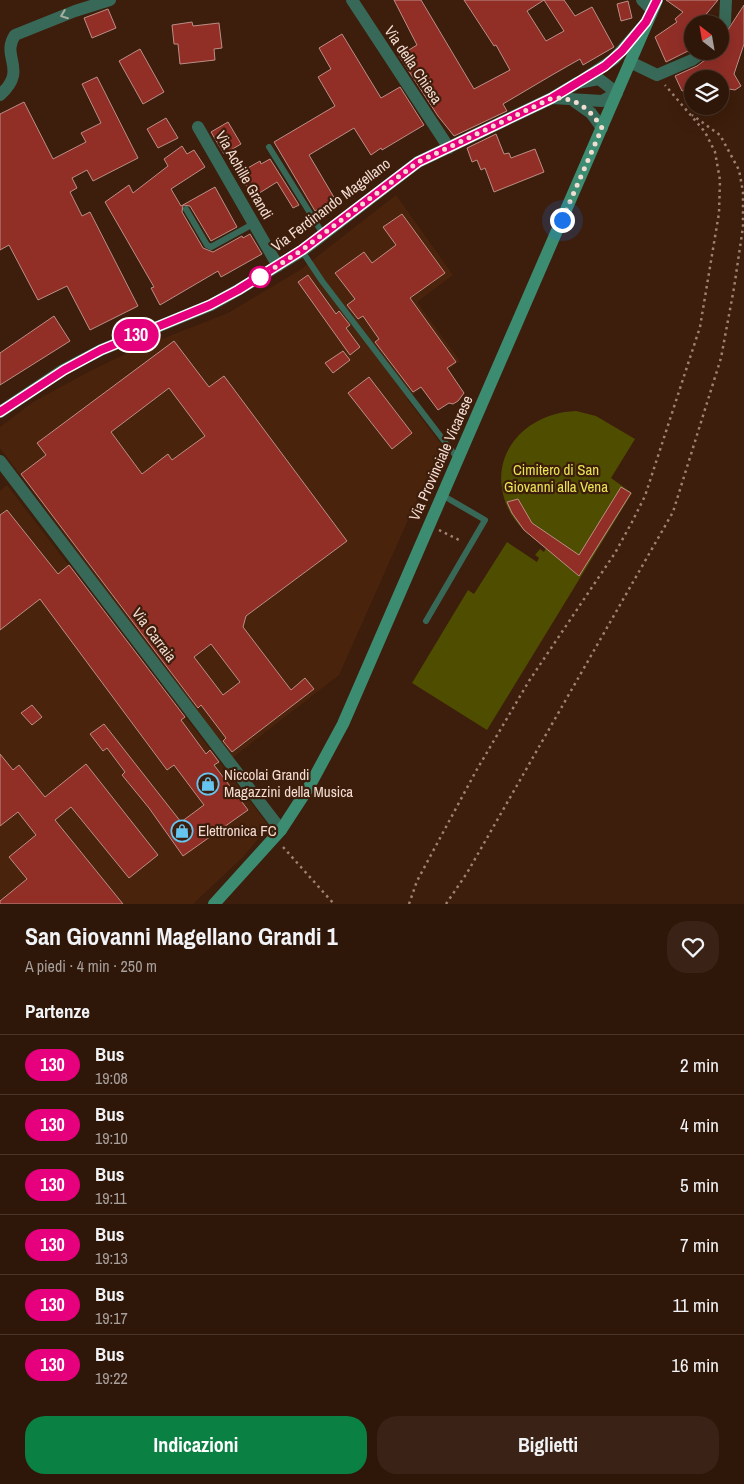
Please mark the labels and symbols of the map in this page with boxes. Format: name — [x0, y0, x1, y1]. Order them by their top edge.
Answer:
one-way arrow — [60, 9, 69, 19]
north arrow — [684, 15, 729, 60]
street label: Via della Chiesa — [380, 22, 447, 108]
street label: Via Achille Grandi — [211, 127, 278, 223]
street label: Via Ferdinando Magellano — [267, 153, 395, 256]
your location — [550, 208, 575, 233]
unlabelled marker — [249, 266, 271, 288]
line badge: 130 — [107, 319, 165, 351]
street label: Via Provinciale Vicarese — [404, 392, 478, 524]
park label: Cimitero di San Giovanni alla Vena — [504, 459, 608, 497]
street label: Via Carraia — [127, 603, 182, 666]
place label: Niccolai Grandi Magazzini della Musica — [224, 764, 353, 802]
shop icon: Niccolai Grandi Magazzini della Musica — [196, 772, 220, 796]
shop icon: Elettronica FC — [170, 819, 194, 843]
place label: Elettronica FC — [198, 820, 277, 841]

